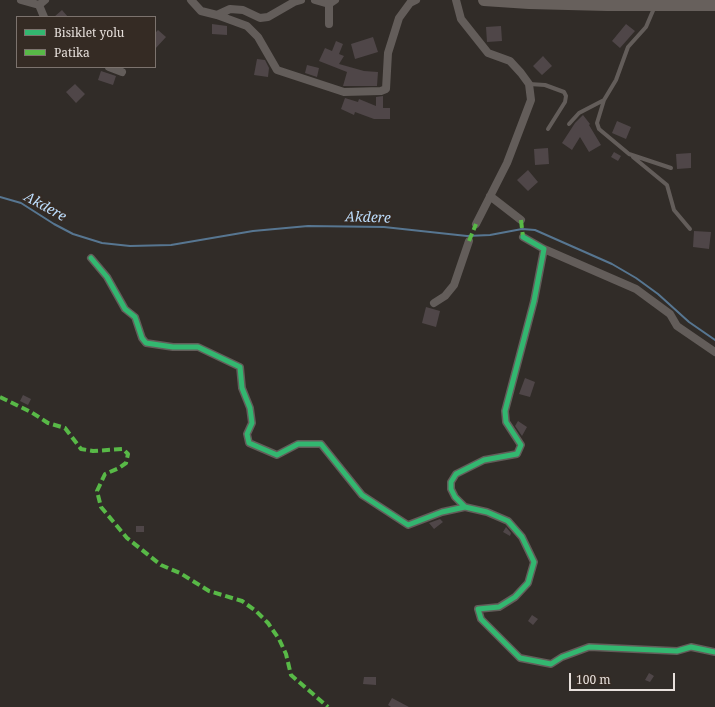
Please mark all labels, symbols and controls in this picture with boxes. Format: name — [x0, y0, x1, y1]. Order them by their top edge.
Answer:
legend — [16, 16, 156, 68]
text: Bisiklet yolu — [54, 24, 125, 41]
text: Patika — [54, 44, 90, 61]
water label: Akdere — [21, 189, 69, 225]
water label: Akdere — [345, 209, 391, 227]
scale bar — [571, 665, 677, 691]
text: 100 m — [576, 671, 611, 688]

